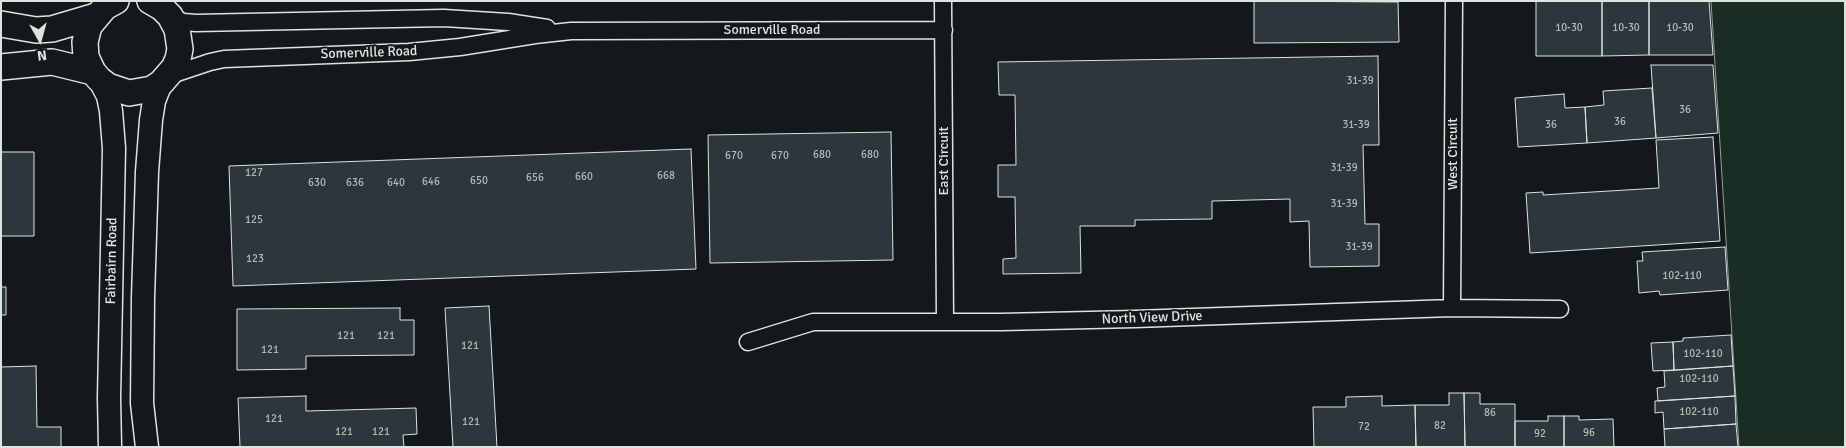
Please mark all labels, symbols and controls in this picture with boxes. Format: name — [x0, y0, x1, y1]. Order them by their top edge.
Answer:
north arrow — [15, 15, 65, 65]
house number: 10-30 — [1555, 21, 1583, 35]
house number: 10-30 — [1612, 21, 1640, 35]
house number: 10-30 — [1666, 21, 1694, 35]
street label: Somerville Road — [724, 22, 820, 38]
street label: Somerville Road — [320, 43, 418, 63]
text: N — [36, 46, 48, 64]
house number: 31-39 — [1346, 74, 1374, 88]
house number: 36 — [1679, 103, 1691, 117]
house number: 36 — [1614, 115, 1626, 129]
house number: 31-39 — [1342, 118, 1370, 132]
street label: West Circuit — [1445, 118, 1461, 190]
house number: 36 — [1545, 118, 1557, 132]
street label: East Circuit — [936, 127, 952, 195]
house number: 680 — [813, 148, 831, 162]
house number: 680 — [861, 148, 879, 162]
house number: 670 — [725, 149, 743, 163]
house number: 670 — [771, 149, 789, 163]
house number: 31-39 — [1330, 161, 1358, 175]
house number: 127 — [245, 166, 263, 180]
house number: 668 — [657, 169, 675, 183]
house number: 660 — [575, 170, 593, 184]
house number: 656 — [526, 171, 544, 185]
house number: 650 — [470, 174, 488, 188]
house number: 646 — [422, 175, 440, 189]
house number: 630 — [308, 176, 326, 190]
house number: 636 — [346, 176, 364, 190]
house number: 640 — [387, 176, 405, 190]
house number: 31-39 — [1330, 197, 1358, 211]
house number: 125 — [245, 213, 263, 227]
street label: Fairbairn Road — [103, 217, 121, 305]
house number: 31-39 — [1345, 240, 1373, 254]
house number: 123 — [246, 252, 264, 266]
house number: 102-110 — [1662, 269, 1702, 283]
street label: North View Drive — [1101, 308, 1203, 328]
house number: 121 — [337, 329, 355, 343]
house number: 121 — [377, 329, 395, 343]
house number: 121 — [461, 339, 479, 353]
house number: 121 — [261, 343, 279, 357]
house number: 102-110 — [1683, 347, 1723, 361]
house number: 102-110 — [1679, 372, 1719, 386]
house number: 102-110 — [1679, 405, 1719, 419]
house number: 86 — [1484, 406, 1496, 420]
house number: 121 — [265, 412, 283, 426]
house number: 121 — [462, 415, 480, 429]
house number: 82 — [1434, 419, 1446, 433]
house number: 72 — [1358, 420, 1370, 434]
house number: 121 — [335, 425, 353, 439]
house number: 121 — [372, 425, 390, 439]
house number: 96 — [1583, 426, 1595, 440]
house number: 92 — [1534, 427, 1546, 441]

